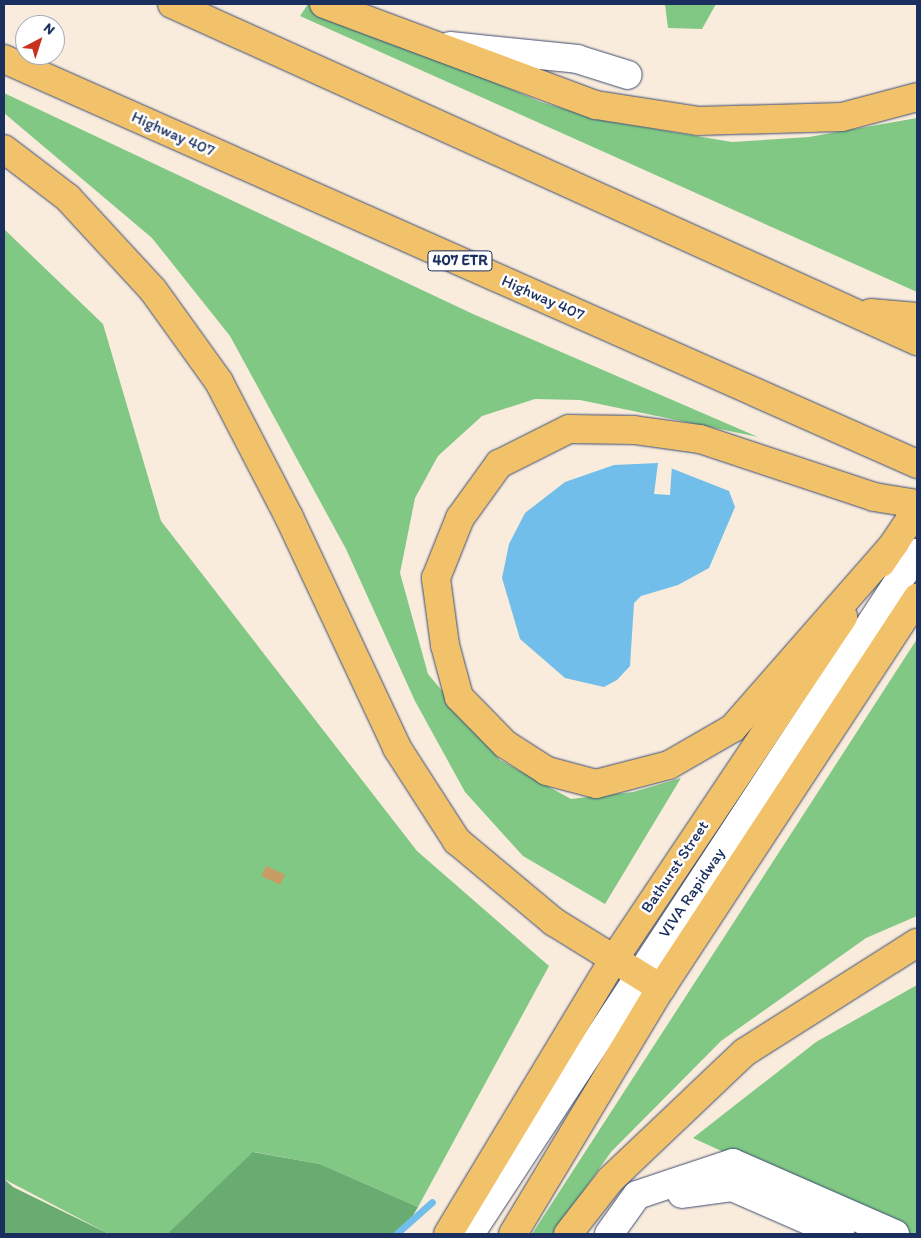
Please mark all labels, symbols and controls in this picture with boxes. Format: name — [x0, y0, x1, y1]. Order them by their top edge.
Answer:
north arrow — [15, 15, 65, 65]
text: N — [40, 19, 58, 38]
street label: Highway 407 — [129, 107, 217, 161]
road number: 407 ETR — [426, 248, 494, 274]
street label: Highway 407 — [499, 271, 587, 325]
street label: Bathurst Street — [637, 817, 713, 917]
street label: VIVA Rapidway — [655, 844, 729, 942]

